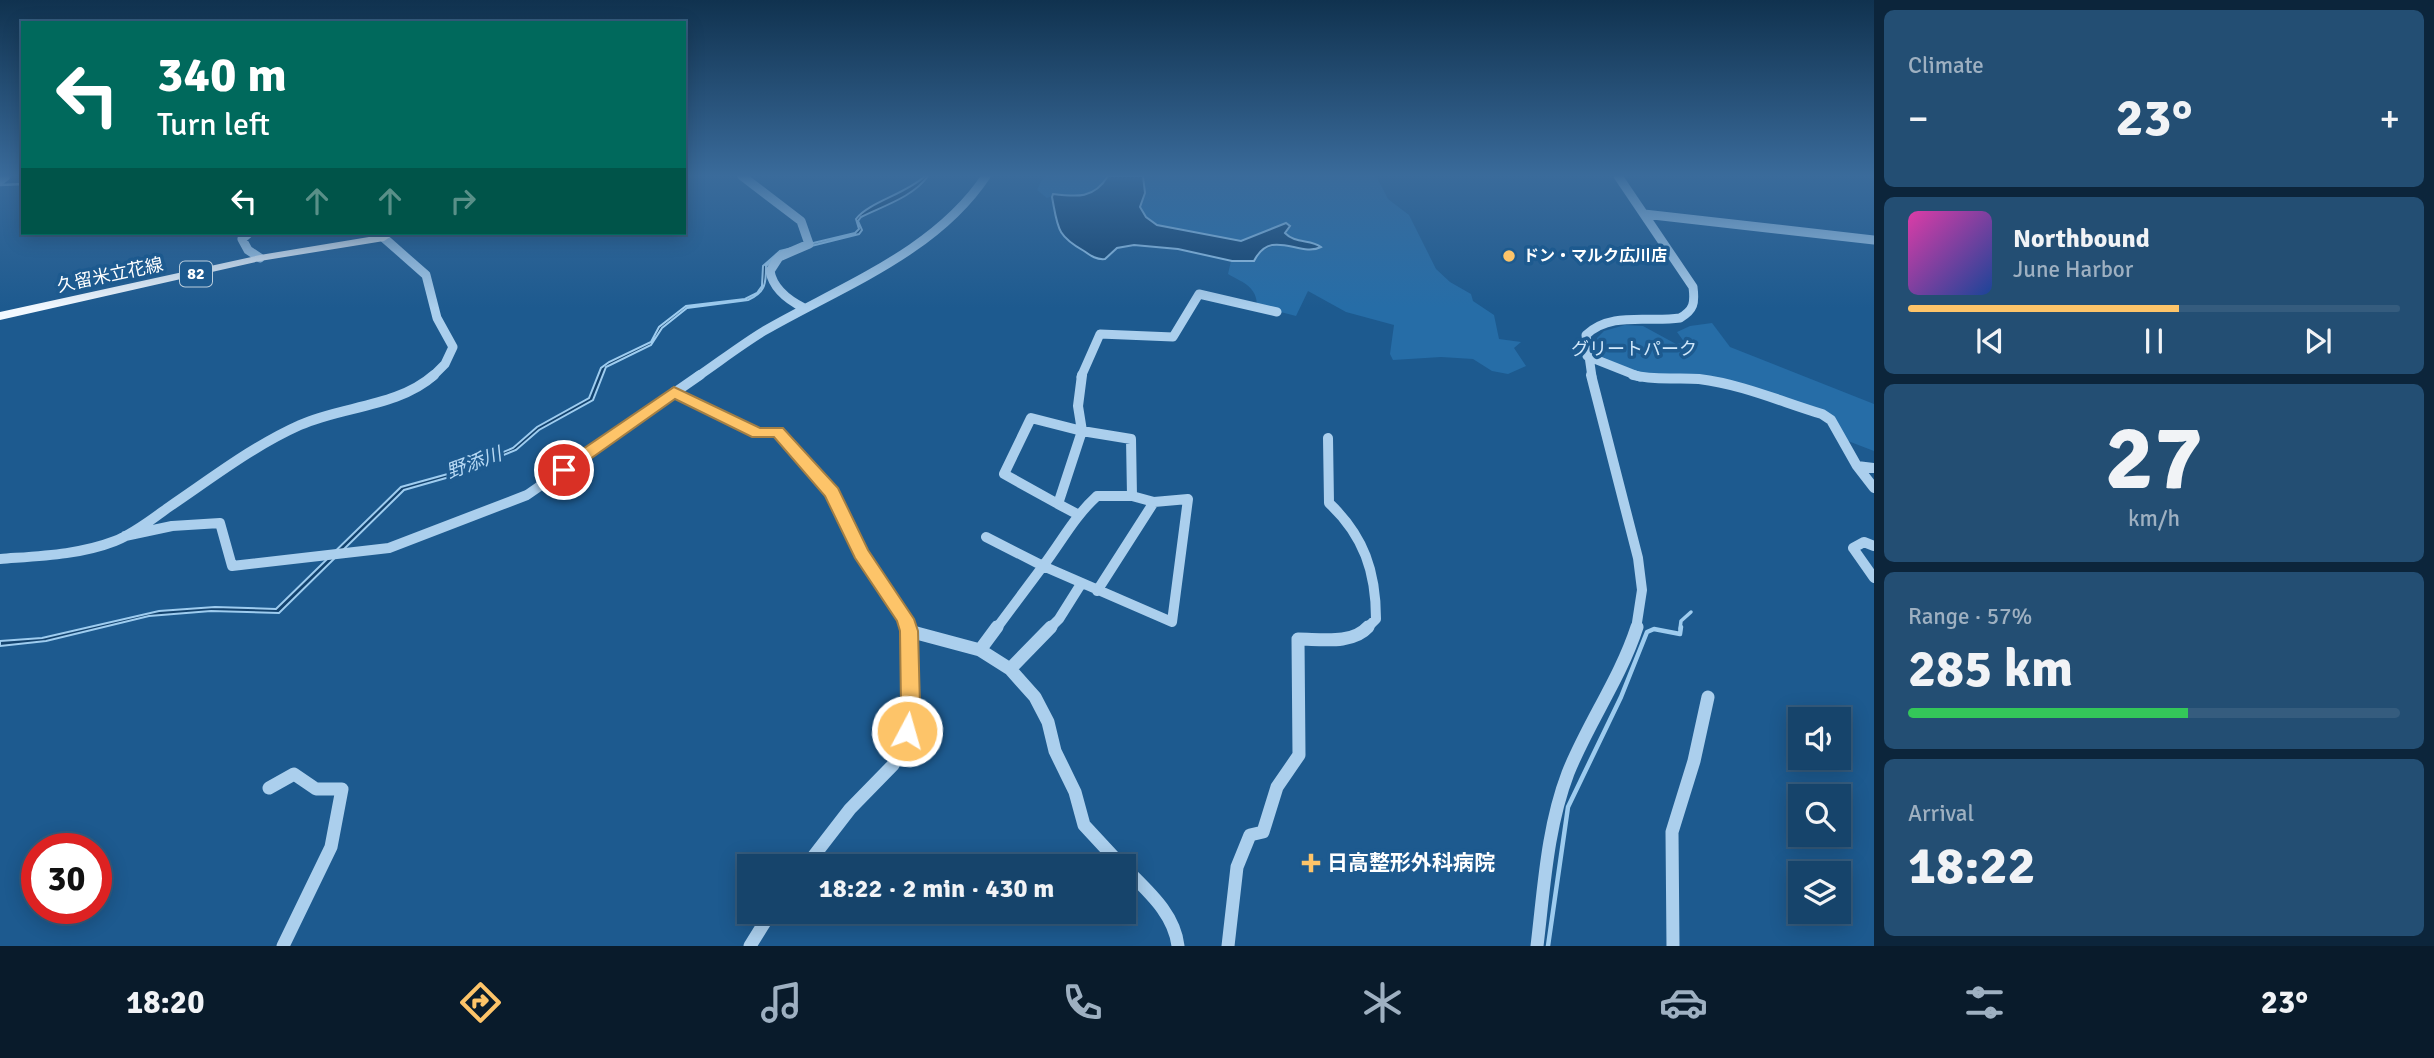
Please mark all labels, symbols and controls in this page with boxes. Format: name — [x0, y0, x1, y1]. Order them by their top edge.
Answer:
text: 340 m — [157, 45, 287, 105]
icon: left — [42, 49, 133, 140]
text: Climate — [1908, 51, 1984, 80]
text: 23° — [2116, 86, 2192, 150]
text: − — [1908, 95, 1929, 142]
text: + — [2379, 95, 2400, 142]
text: Turn left — [157, 105, 270, 144]
icon: left — [225, 182, 263, 220]
icon: ahead — [298, 182, 336, 220]
icon: ahead — [371, 182, 409, 220]
icon: right — [444, 182, 482, 220]
text: Northbound — [2013, 223, 2150, 255]
place label: ドン・マルク広川店 — [1523, 246, 1667, 266]
marker: ドン・マルク広川店 — [1501, 248, 1517, 264]
street label: 久留米立花線 — [55, 253, 165, 297]
text: June Harbor — [2013, 255, 2133, 284]
road number: 82 — [180, 262, 212, 286]
icon: previous — [1971, 322, 2009, 360]
icon: pause — [2135, 322, 2173, 360]
icon: next — [2299, 322, 2337, 360]
park label: グリートパーク — [1571, 338, 1697, 360]
text: 27 — [2105, 402, 2203, 515]
pin — [534, 440, 594, 500]
water label: 野添川 — [443, 441, 507, 484]
icon: arrive — [545, 451, 583, 489]
text: km/h — [2128, 504, 2180, 533]
text: Range · 57% — [1908, 602, 2032, 631]
text: 285 km — [1908, 637, 2073, 701]
position arrow — [870, 694, 944, 768]
map controls — [1788, 707, 1851, 924]
button: sound — [1788, 707, 1851, 770]
button: search — [1788, 784, 1851, 847]
text: Arrival — [1908, 799, 1974, 828]
speed limit sign: 30 — [21, 833, 112, 924]
text: 18:22 — [1908, 834, 2036, 898]
place label: 日高整形外科病院 — [1327, 850, 1495, 876]
marker: 日高整形外科病院 — [1301, 853, 1321, 873]
button: layers — [1788, 861, 1851, 924]
text: 18:22 · 2 min · 430 m — [819, 873, 1054, 905]
icon: directions — [456, 978, 505, 1027]
icon: music — [757, 978, 806, 1027]
icon: phone — [1058, 978, 1107, 1027]
icon: climate — [1358, 978, 1407, 1027]
icon: car — [1659, 978, 1708, 1027]
icon: filters — [1960, 978, 2009, 1027]
text: 18:20 — [126, 983, 204, 1022]
text: 23° — [2261, 983, 2308, 1022]

